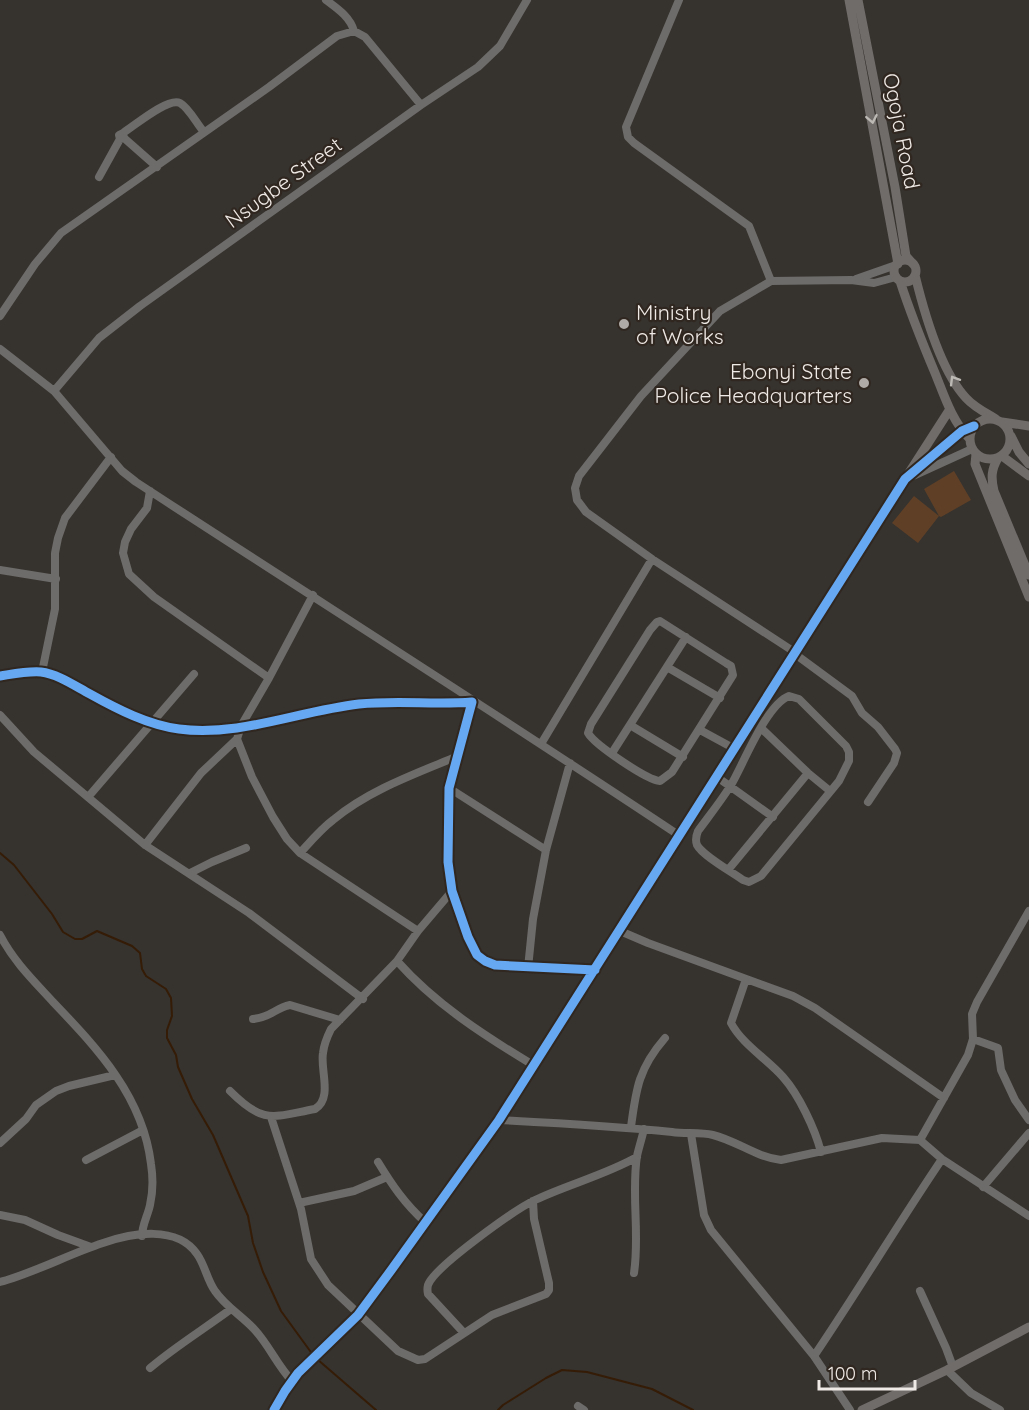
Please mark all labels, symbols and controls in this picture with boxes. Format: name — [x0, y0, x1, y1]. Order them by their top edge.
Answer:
street label: Ogoja Road — [878, 71, 926, 191]
one-way arrow — [865, 114, 878, 124]
street label: Nsugbe Street — [220, 131, 346, 233]
place label: Ministry of Works — [636, 299, 724, 349]
marker: Ministry of Works — [617, 317, 631, 331]
place label: Ebonyi State Police Headquarters — [654, 358, 852, 408]
marker: Ebonyi State Police Headquarters — [857, 376, 871, 390]
one-way arrow — [950, 376, 962, 386]
scale bar — [819, 1353, 915, 1391]
text: 100 m — [828, 1362, 877, 1385]

